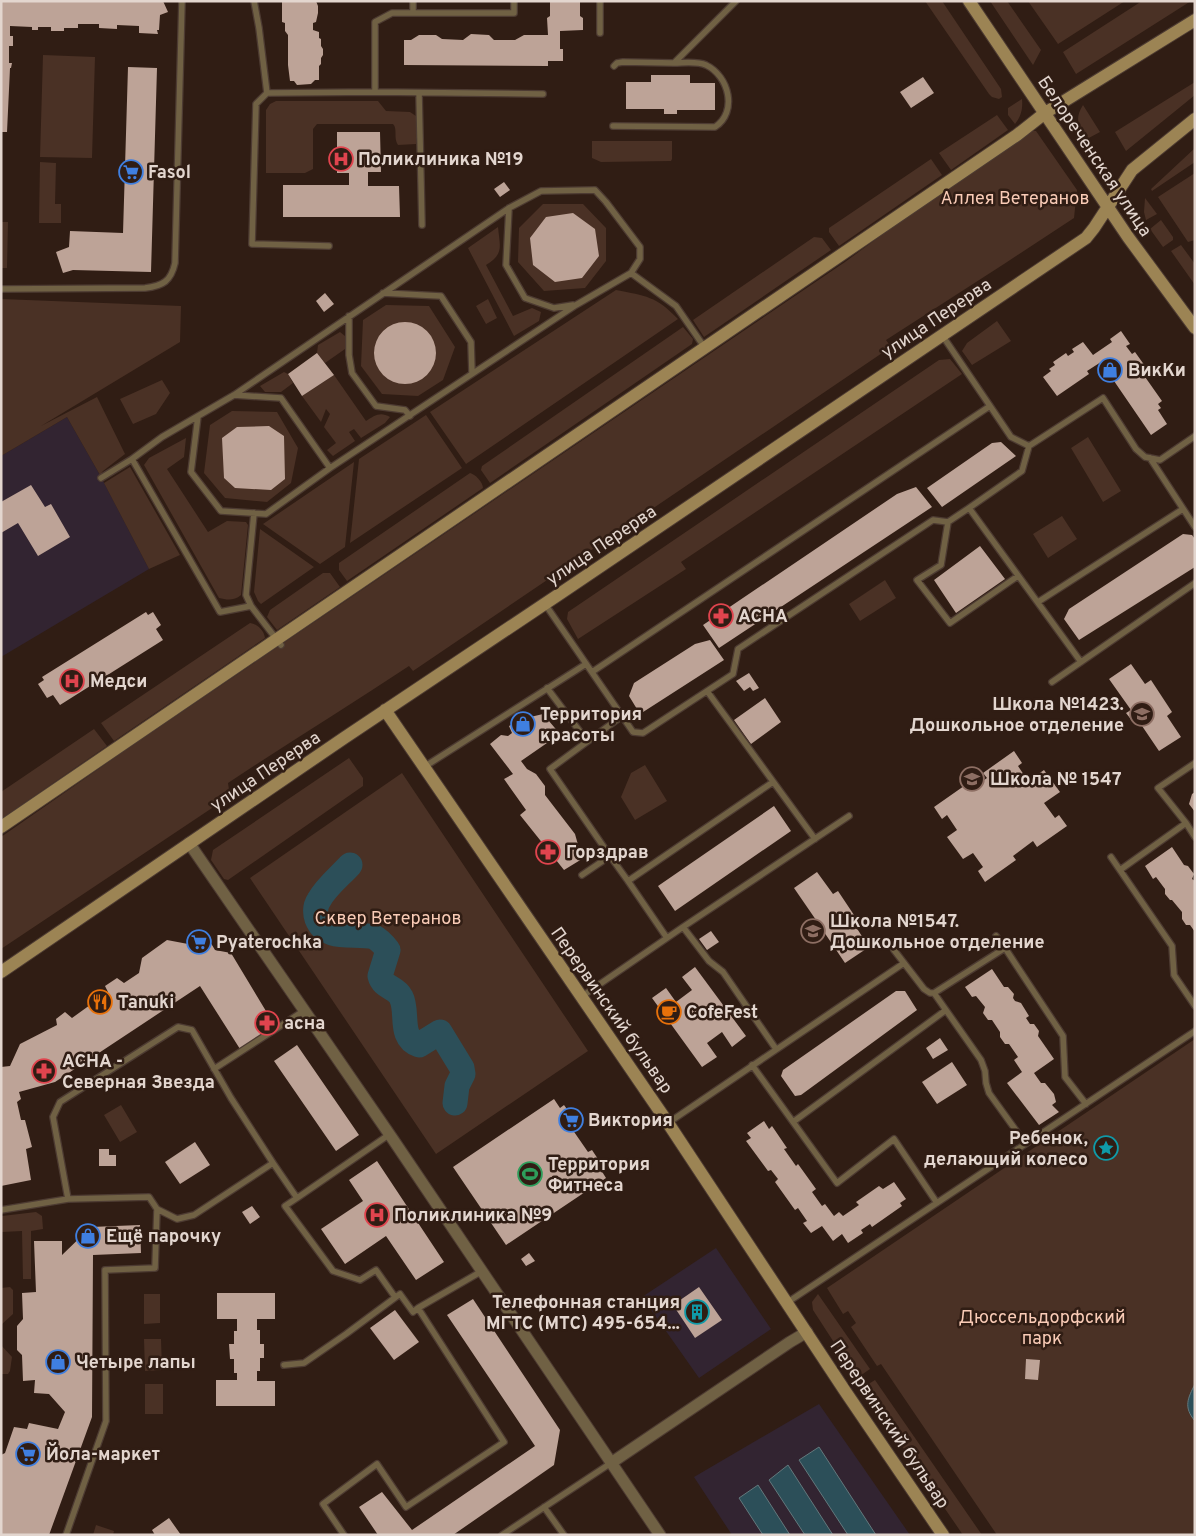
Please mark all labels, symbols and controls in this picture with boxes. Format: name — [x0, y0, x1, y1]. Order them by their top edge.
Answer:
street label: Белореченская улица — [1031, 72, 1156, 242]
hospital icon: Поликлиника №19 — [328, 146, 354, 172]
place label: Поликлиника №19 — [358, 149, 524, 172]
supermarket icon: Fasol — [118, 159, 144, 185]
place label: Fasol — [148, 162, 191, 185]
park label: Аллея Ветеранов — [941, 188, 1090, 211]
street label: улица Перерва — [877, 274, 996, 365]
shop icon: ВикКи — [1097, 357, 1123, 383]
place label: ВикКи — [1128, 360, 1186, 383]
street label: улица Перерва — [542, 501, 661, 592]
pharmacy icon: АСНА — [708, 603, 734, 629]
place label: АСНА — [738, 606, 788, 629]
hospital icon: Медси — [59, 668, 85, 694]
place label: Медси — [90, 671, 147, 694]
place label: Школа №1423. Дошкольное отделение — [909, 694, 1124, 738]
school or university icon: Школа №1423. Дошкольное отделение — [1129, 701, 1155, 727]
place label: Территория красоты — [540, 704, 642, 748]
shop icon: Территория красоты — [510, 711, 536, 737]
street label: улица Перерва — [206, 727, 325, 818]
school or university icon: Школа № 1547 — [959, 766, 985, 792]
place label: Школа № 1547 — [990, 769, 1122, 792]
pharmacy icon: Горздрав — [535, 839, 561, 865]
place label: Горздрав — [566, 842, 649, 865]
park label: Сквер Ветеранов — [315, 908, 461, 931]
place label: Школа №1547. Дошкольное отделение — [830, 911, 1045, 955]
school or university icon: Школа №1547. Дошкольное отделение — [800, 918, 826, 944]
street label: Перервинский бульвар — [544, 923, 677, 1099]
supermarket icon: Pyaterochka — [186, 929, 212, 955]
place label: Pyaterochka — [216, 932, 322, 955]
restaurant icon: Tanuki — [87, 989, 113, 1015]
place label: Tanuki — [118, 992, 174, 1015]
cafe icon: CofeFest — [656, 999, 682, 1025]
place label: CofeFest — [686, 1002, 758, 1025]
pharmacy icon: асна — [254, 1010, 280, 1036]
place label: асна — [284, 1013, 325, 1036]
place label: АСНА - Северная Звезда — [62, 1051, 215, 1095]
pharmacy icon: АСНА - Северная Звезда — [31, 1058, 57, 1084]
supermarket icon: Виктория — [558, 1107, 584, 1133]
place label: Виктория — [588, 1110, 673, 1133]
place label: Ребенок, делающий колесо — [924, 1128, 1088, 1172]
place icon: Ребенок, делающий колесо — [1093, 1135, 1119, 1161]
place label: Территория Фитнеса — [548, 1154, 650, 1198]
sports icon: Территория Фитнеса — [517, 1161, 543, 1187]
hospital icon: Поликлиника №9 — [364, 1202, 390, 1228]
place label: Поликлиника №9 — [394, 1205, 552, 1228]
shop icon: Ещё парочку — [75, 1223, 101, 1249]
place label: Ещё парочку — [106, 1226, 221, 1249]
place label: Телефонная станция МГТС (МТС) 495-654... — [486, 1292, 680, 1336]
building icon: Телефонная станция МГТС (МТС) 495-654... — [684, 1299, 710, 1325]
park label: Дюссельдорфский парк — [958, 1307, 1126, 1351]
street label: Перервинский бульвар — [824, 1336, 954, 1514]
shop icon: Четыре лапы — [45, 1349, 71, 1375]
place label: Четыре лапы — [76, 1352, 196, 1375]
supermarket icon: Йола-маркет — [15, 1441, 41, 1467]
place label: Йола-маркет — [46, 1442, 161, 1467]

